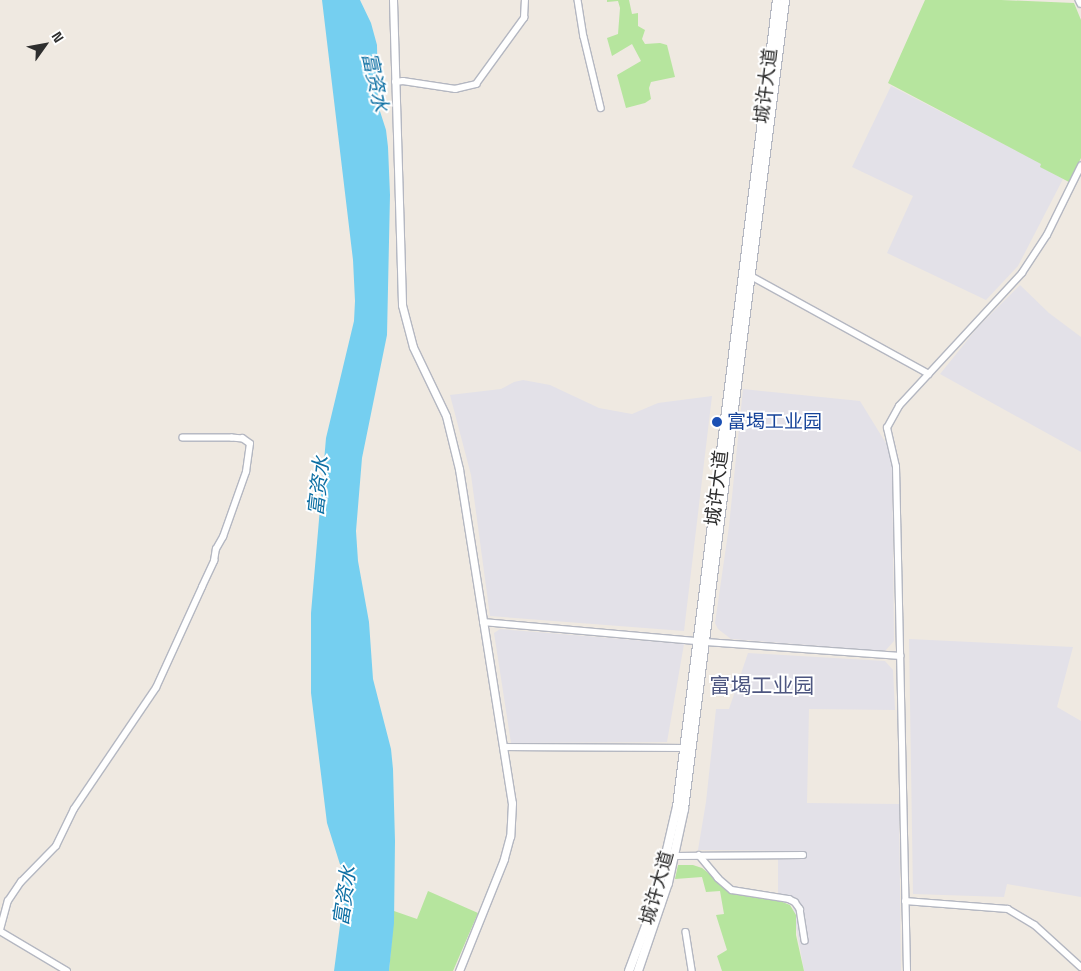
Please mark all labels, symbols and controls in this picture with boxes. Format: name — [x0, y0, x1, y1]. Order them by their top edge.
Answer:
north arrow — [20, 20, 70, 70]
text: N — [48, 28, 68, 46]
street label: 城许大道 — [750, 47, 782, 125]
water label: 富资水 — [357, 50, 393, 114]
place label: 富堨工业园 — [727, 411, 822, 433]
marker: 富堨工业园 — [711, 416, 723, 428]
street label: 城许大道 — [701, 449, 733, 527]
water label: 富资水 — [304, 455, 334, 517]
district label: 富堨工业园 — [710, 673, 814, 699]
street label: 城许大道 — [636, 848, 678, 928]
water label: 富资水 — [329, 865, 361, 927]

